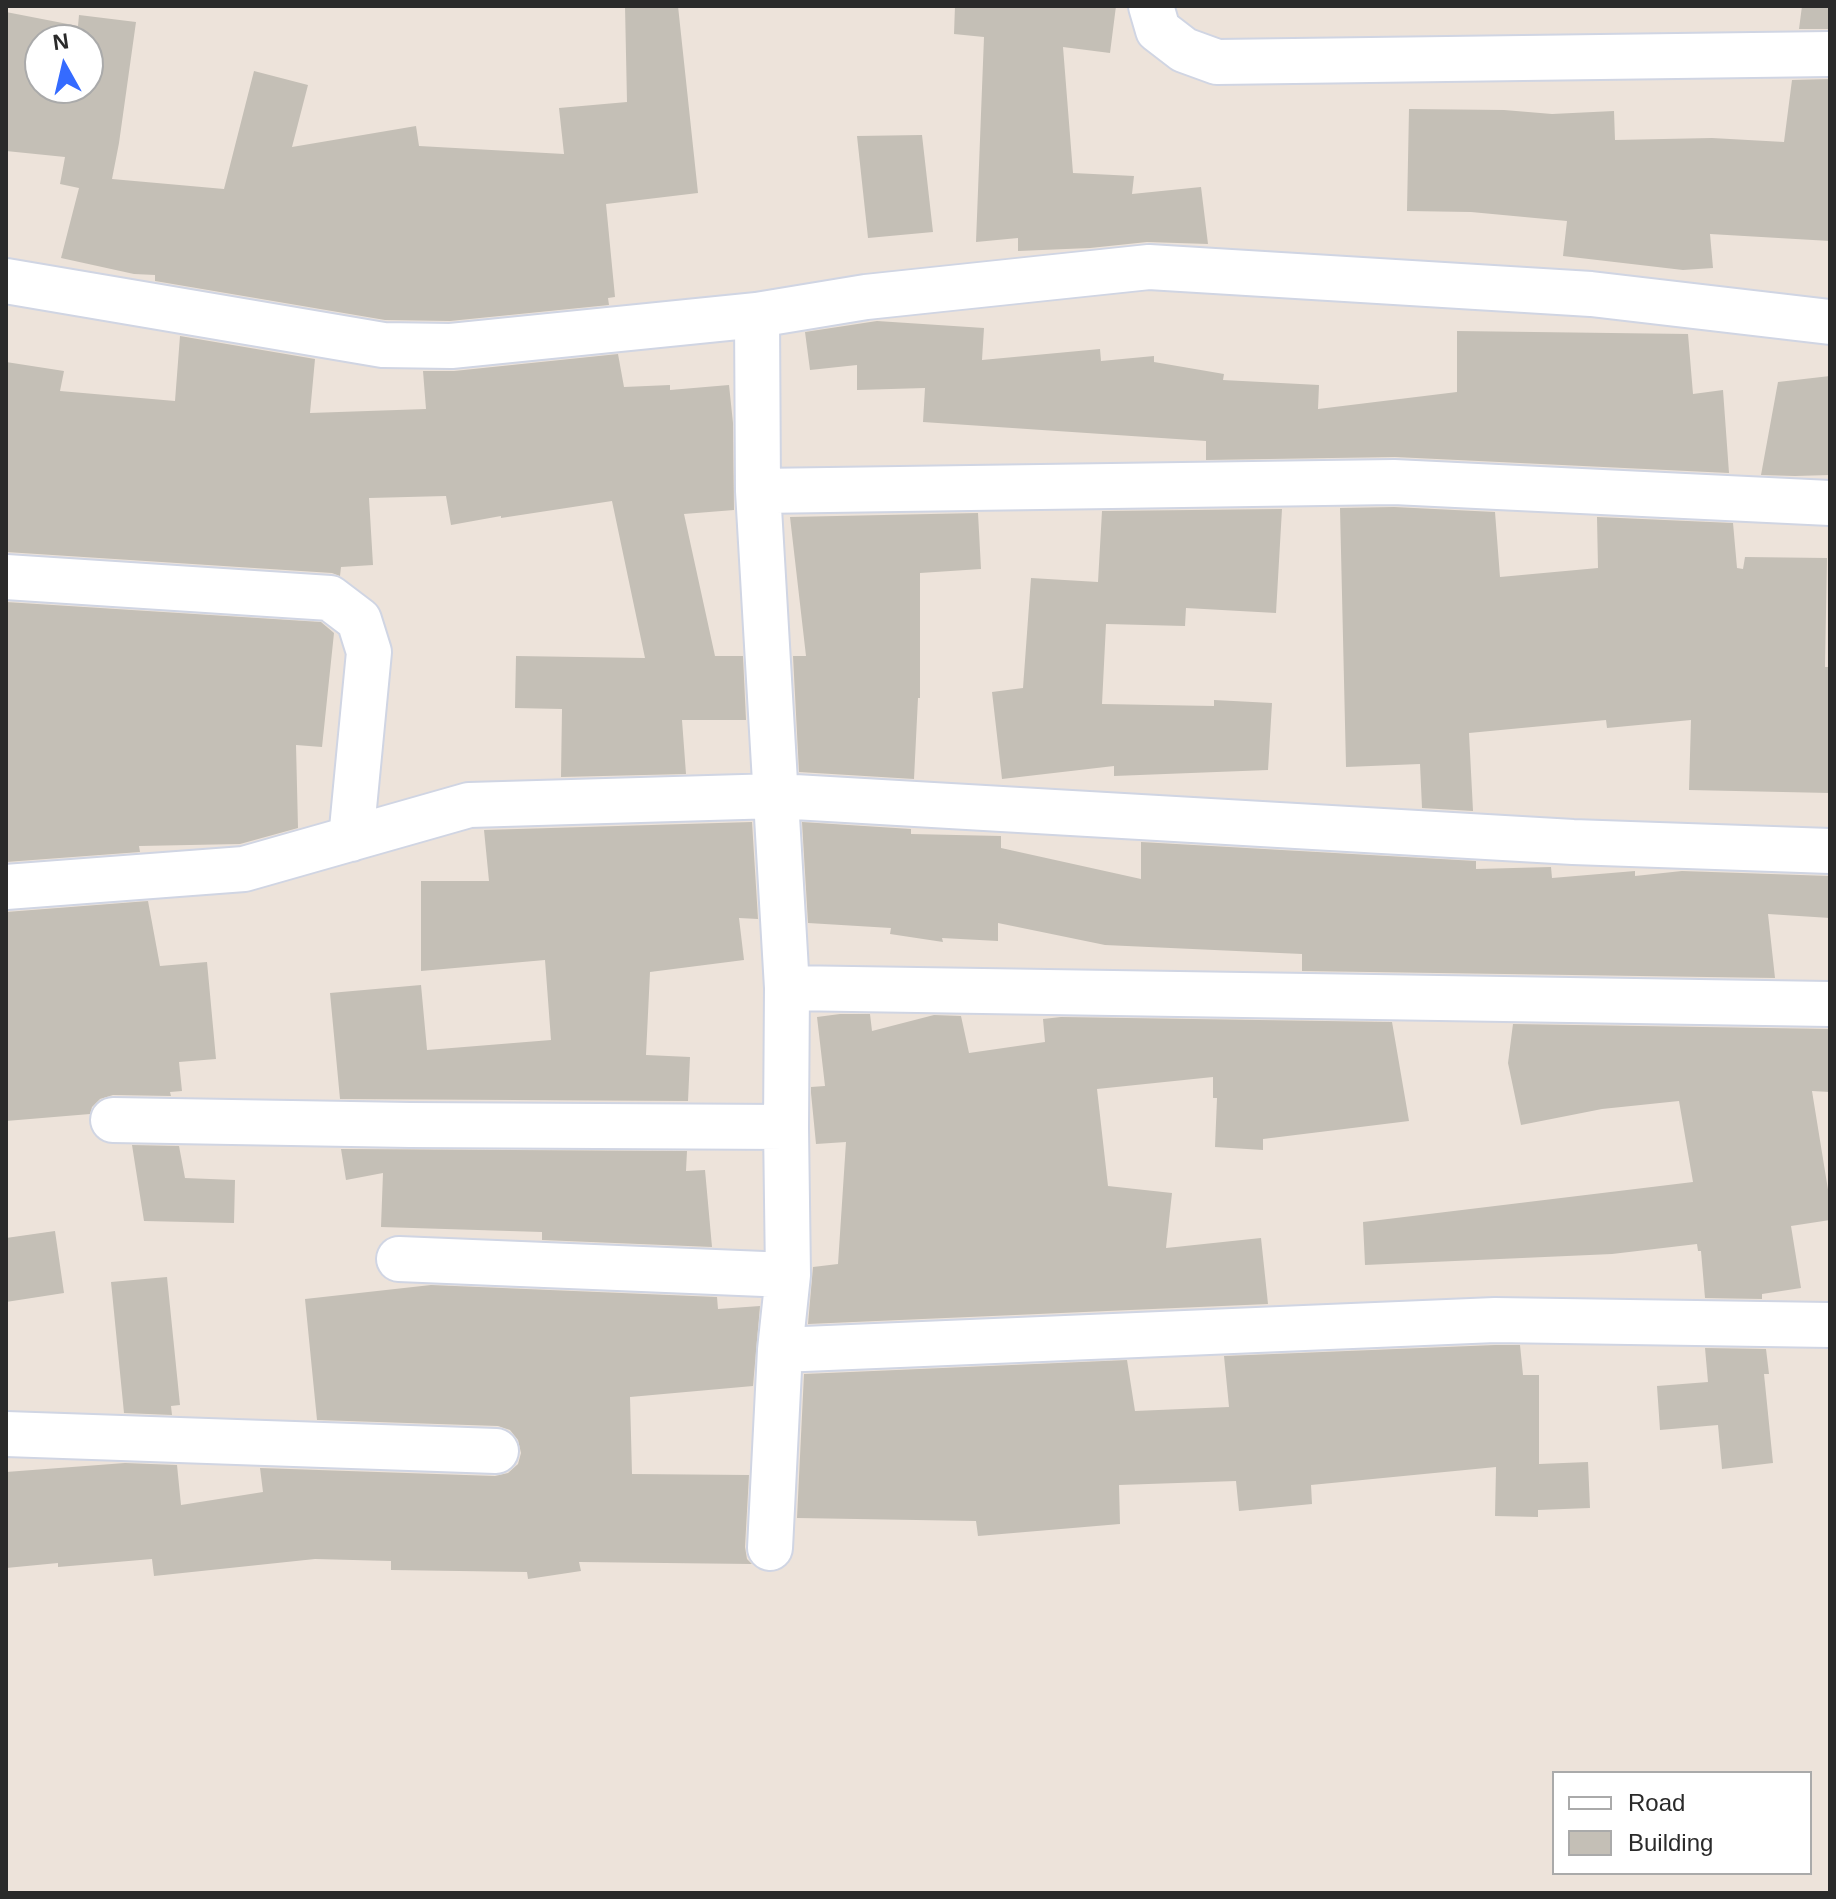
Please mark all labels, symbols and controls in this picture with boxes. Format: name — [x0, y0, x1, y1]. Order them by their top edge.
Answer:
north arrow — [24, 24, 104, 104]
text: N — [51, 28, 70, 55]
legend — [1552, 1771, 1812, 1875]
text: Road — [1628, 1789, 1685, 1816]
text: Building — [1628, 1829, 1713, 1856]

